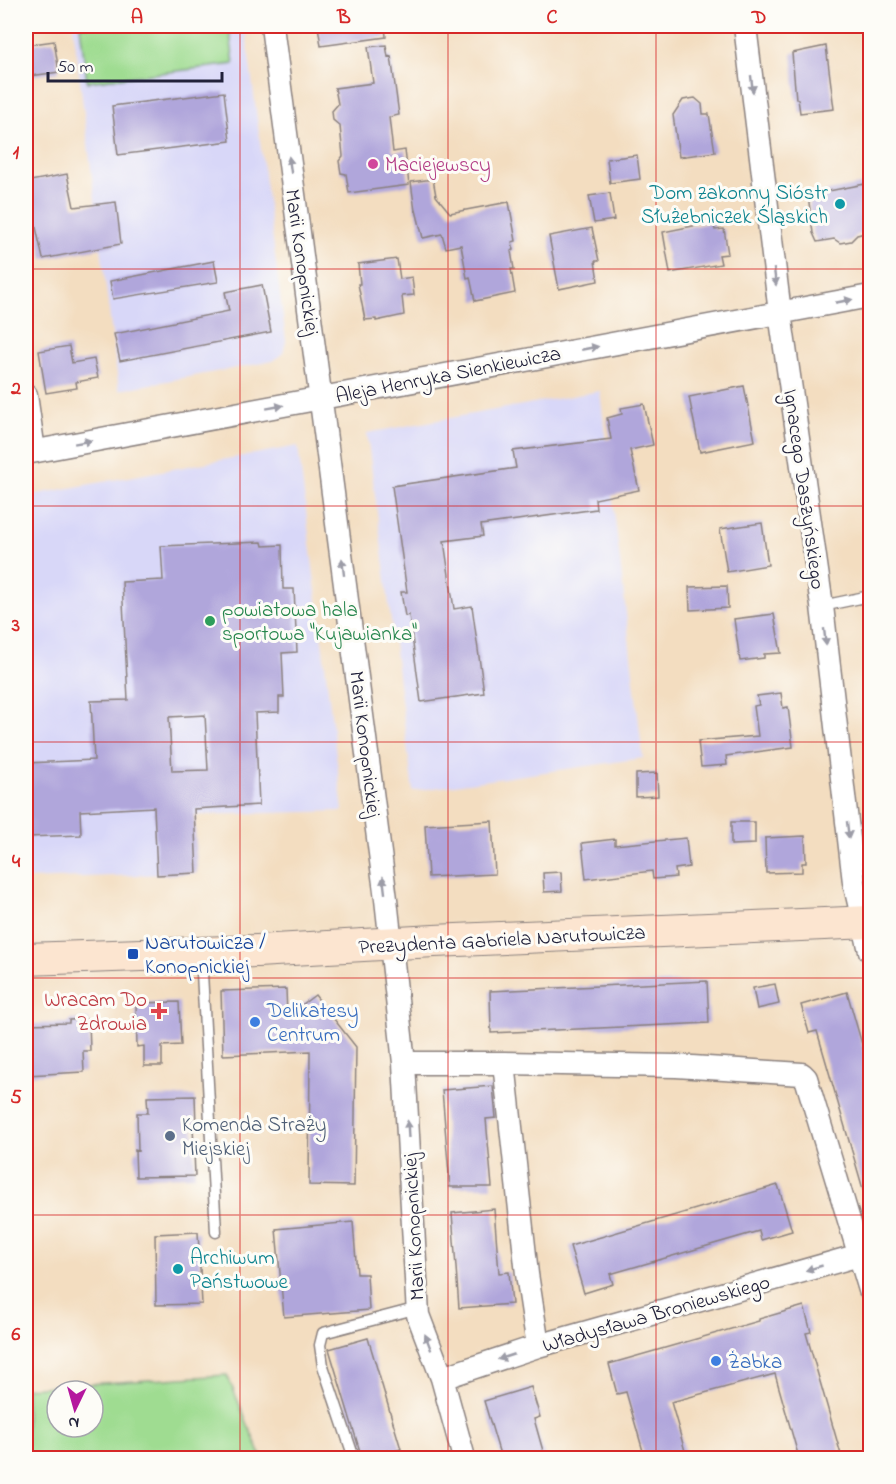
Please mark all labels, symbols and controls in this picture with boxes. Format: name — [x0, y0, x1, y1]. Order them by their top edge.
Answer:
text: A — [131, 4, 143, 33]
text: B — [336, 4, 351, 33]
text: C — [547, 4, 558, 33]
text: D — [751, 4, 766, 33]
scale bar — [48, 45, 222, 83]
text: 50 m — [57, 55, 94, 81]
one-way arrow — [747, 74, 757, 93]
text: 1 — [13, 139, 20, 168]
place label: Maciejewscy — [385, 151, 491, 183]
one-way arrow — [286, 155, 295, 174]
marker: Maciejewscy — [366, 157, 380, 171]
place label: Dom zakonny Sióstr Służebniczek Śląskich — [641, 179, 828, 233]
street label: Marii Konopnickiej — [276, 187, 326, 338]
marker: Dom zakonny Sióstr Służebniczek Śląskich — [833, 197, 847, 211]
one-way arrow — [771, 268, 780, 287]
one-way arrow — [835, 296, 854, 305]
street label: Aleja Henryka Sienkiewicza — [333, 339, 564, 415]
one-way arrow — [581, 343, 600, 352]
text: 2 — [10, 375, 21, 404]
street label: Ignacego Daszyńskiego — [772, 387, 832, 592]
one-way arrow — [265, 402, 284, 411]
one-way arrow — [74, 437, 93, 446]
one-way arrow — [339, 557, 348, 576]
place label: powiatowa hala sportowa "Kujawianka" — [222, 596, 417, 650]
text: 3 — [11, 612, 20, 641]
marker: powiatowa hala sportowa "Kujawianka" — [203, 614, 217, 628]
one-way arrow — [821, 627, 830, 646]
street label: Marii Konopnickiej — [340, 669, 388, 820]
one-way arrow — [843, 821, 853, 840]
text: 4 — [12, 848, 21, 877]
one-way arrow — [379, 875, 389, 894]
street label: Prezydenta Gabriela Narutowicza — [358, 918, 647, 965]
place label: Narutowicza / Konopnickiej — [145, 929, 266, 983]
marker: Narutowicza / Konopnickiej — [126, 947, 140, 961]
place label: Wracam Do Zdrowia — [44, 986, 147, 1040]
place label: Delikatesy Centrum — [266, 997, 359, 1051]
marker: Wracam Do Zdrowia — [152, 1004, 166, 1018]
marker: Delikatesy Centrum — [248, 1015, 262, 1029]
text: 5 — [10, 1084, 22, 1113]
place label: Komenda Straży Miejskiej — [182, 1111, 326, 1165]
one-way arrow — [403, 1119, 412, 1138]
marker: Komenda Straży Miejskiej — [163, 1129, 177, 1143]
street label: Marii Konopnickiej — [396, 1152, 434, 1301]
place label: Archiwum Państwowe — [190, 1244, 289, 1298]
marker: Archiwum Państwowe — [171, 1262, 185, 1276]
one-way arrow — [805, 1263, 823, 1273]
street label: Władysława Broniewskiego — [539, 1268, 774, 1364]
text: 6 — [12, 1321, 21, 1350]
one-way arrow — [423, 1333, 433, 1351]
place label: Żabka — [728, 1348, 782, 1378]
one-way arrow — [497, 1352, 515, 1362]
marker: Żabka — [709, 1354, 723, 1368]
north arrow — [45, 1379, 105, 1439]
text: N — [67, 1410, 80, 1434]

